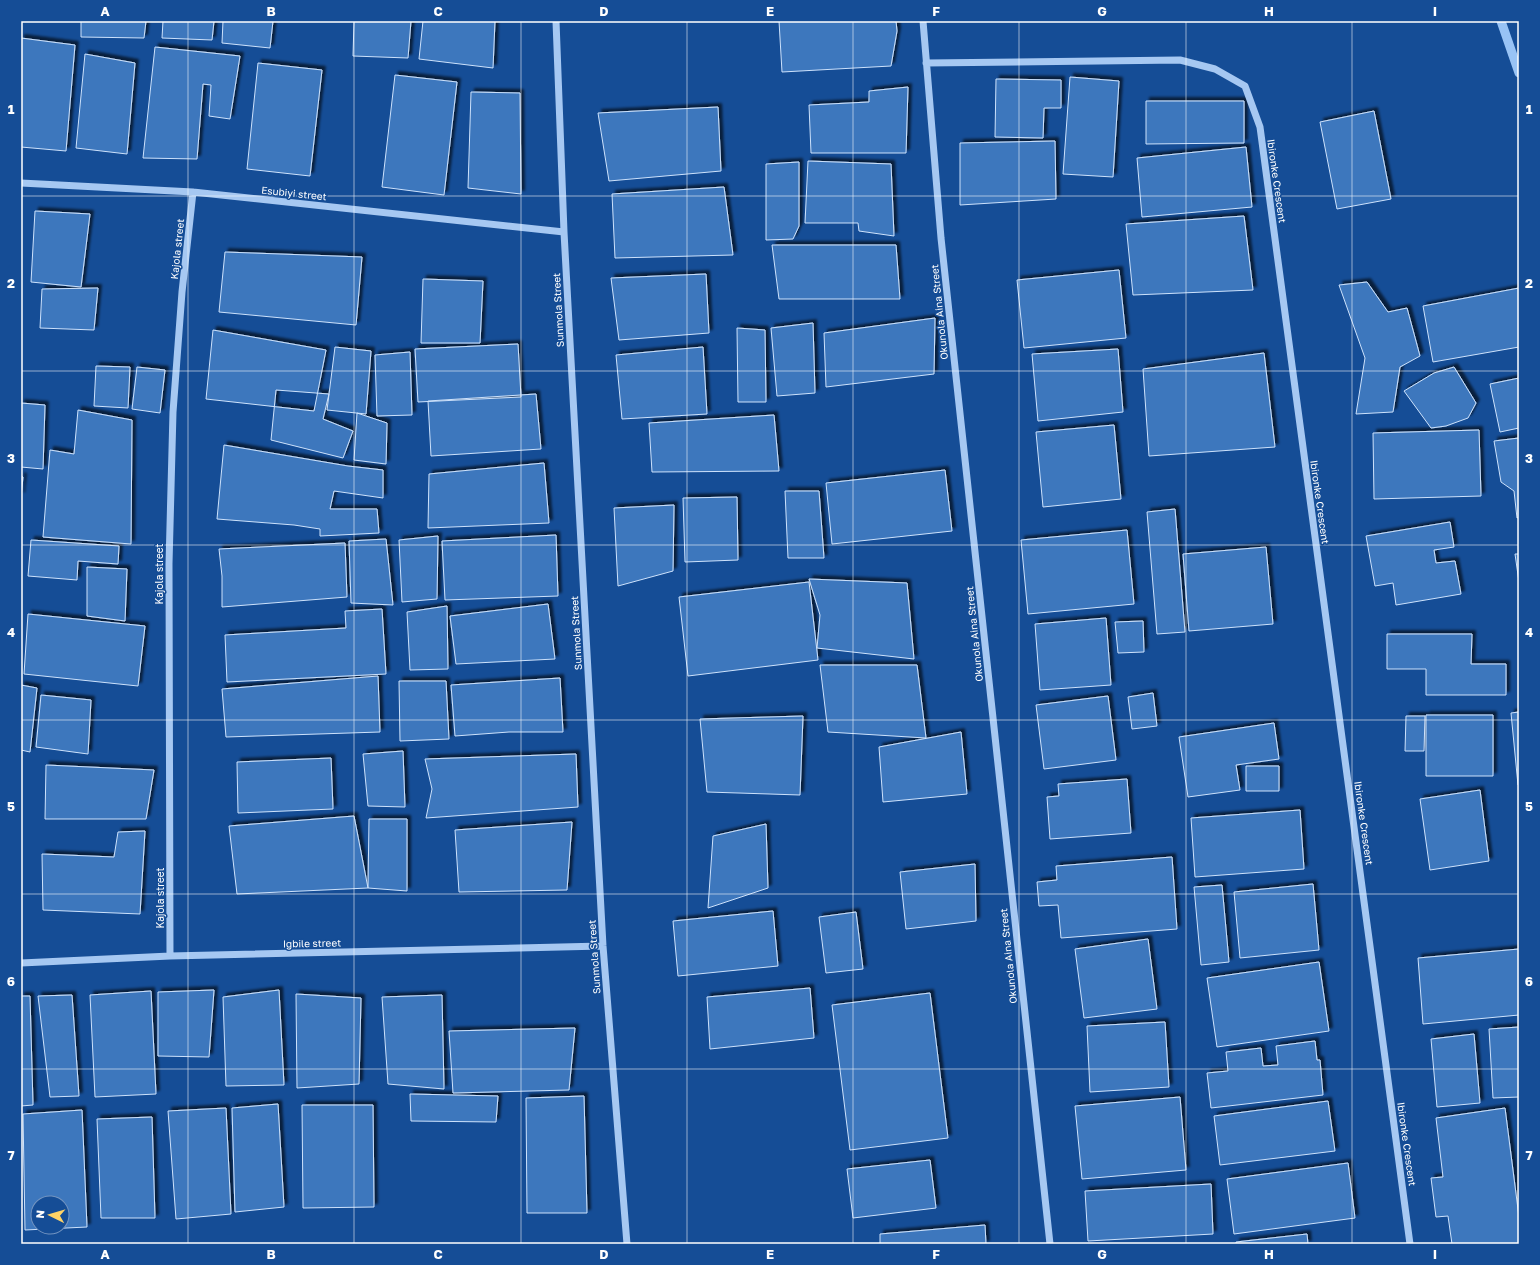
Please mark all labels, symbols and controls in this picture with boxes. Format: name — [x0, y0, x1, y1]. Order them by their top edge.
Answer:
text: A — [100, 3, 110, 19]
text: B — [266, 3, 276, 19]
text: C — [433, 3, 443, 19]
text: D — [599, 3, 609, 19]
text: E — [766, 3, 774, 19]
text: F — [932, 3, 940, 19]
text: G — [1097, 3, 1107, 19]
text: H — [1264, 3, 1274, 19]
text: I — [1433, 3, 1437, 19]
text: 1 — [8, 101, 15, 117]
text: 1 — [1526, 101, 1533, 117]
street label: Ibironke Crescent — [1265, 138, 1289, 224]
street label: Esubiyi street — [261, 184, 327, 202]
street label: Kajola street — [168, 218, 186, 280]
street label: Okunola Aina Street — [928, 264, 950, 360]
street label: Sunmola Street — [550, 273, 566, 347]
text: 2 — [7, 275, 15, 291]
text: 2 — [1525, 275, 1533, 291]
text: 3 — [7, 450, 15, 466]
text: 3 — [1525, 450, 1533, 466]
street label: Ibironke Crescent — [1308, 459, 1332, 545]
street label: Kajola street — [153, 543, 165, 605]
street label: Okunola Aina Street — [963, 586, 985, 682]
street label: Sunmola Street — [568, 596, 584, 670]
text: 4 — [7, 624, 15, 640]
text: 4 — [1525, 624, 1533, 640]
street label: Ibironke Crescent — [1352, 780, 1376, 866]
text: 5 — [7, 798, 15, 814]
text: 5 — [1525, 798, 1533, 814]
street label: Kajola street — [154, 867, 166, 929]
street label: Okunola Aina Street — [997, 908, 1019, 1004]
street label: Sunmola Street — [585, 919, 603, 995]
street label: Igbile street — [283, 936, 341, 950]
text: 6 — [7, 973, 15, 989]
text: 6 — [1525, 973, 1533, 989]
street label: Ibironke Crescent — [1395, 1101, 1419, 1187]
text: 7 — [7, 1147, 15, 1163]
text: 7 — [1525, 1147, 1533, 1163]
north arrow — [30, 1195, 70, 1235]
text: N — [33, 1209, 46, 1219]
text: A — [100, 1246, 110, 1262]
text: B — [266, 1246, 276, 1262]
text: C — [433, 1246, 443, 1262]
text: D — [599, 1246, 609, 1262]
text: E — [766, 1246, 774, 1262]
text: F — [932, 1246, 940, 1262]
text: G — [1097, 1246, 1107, 1262]
text: H — [1264, 1246, 1274, 1262]
text: I — [1433, 1246, 1437, 1262]

